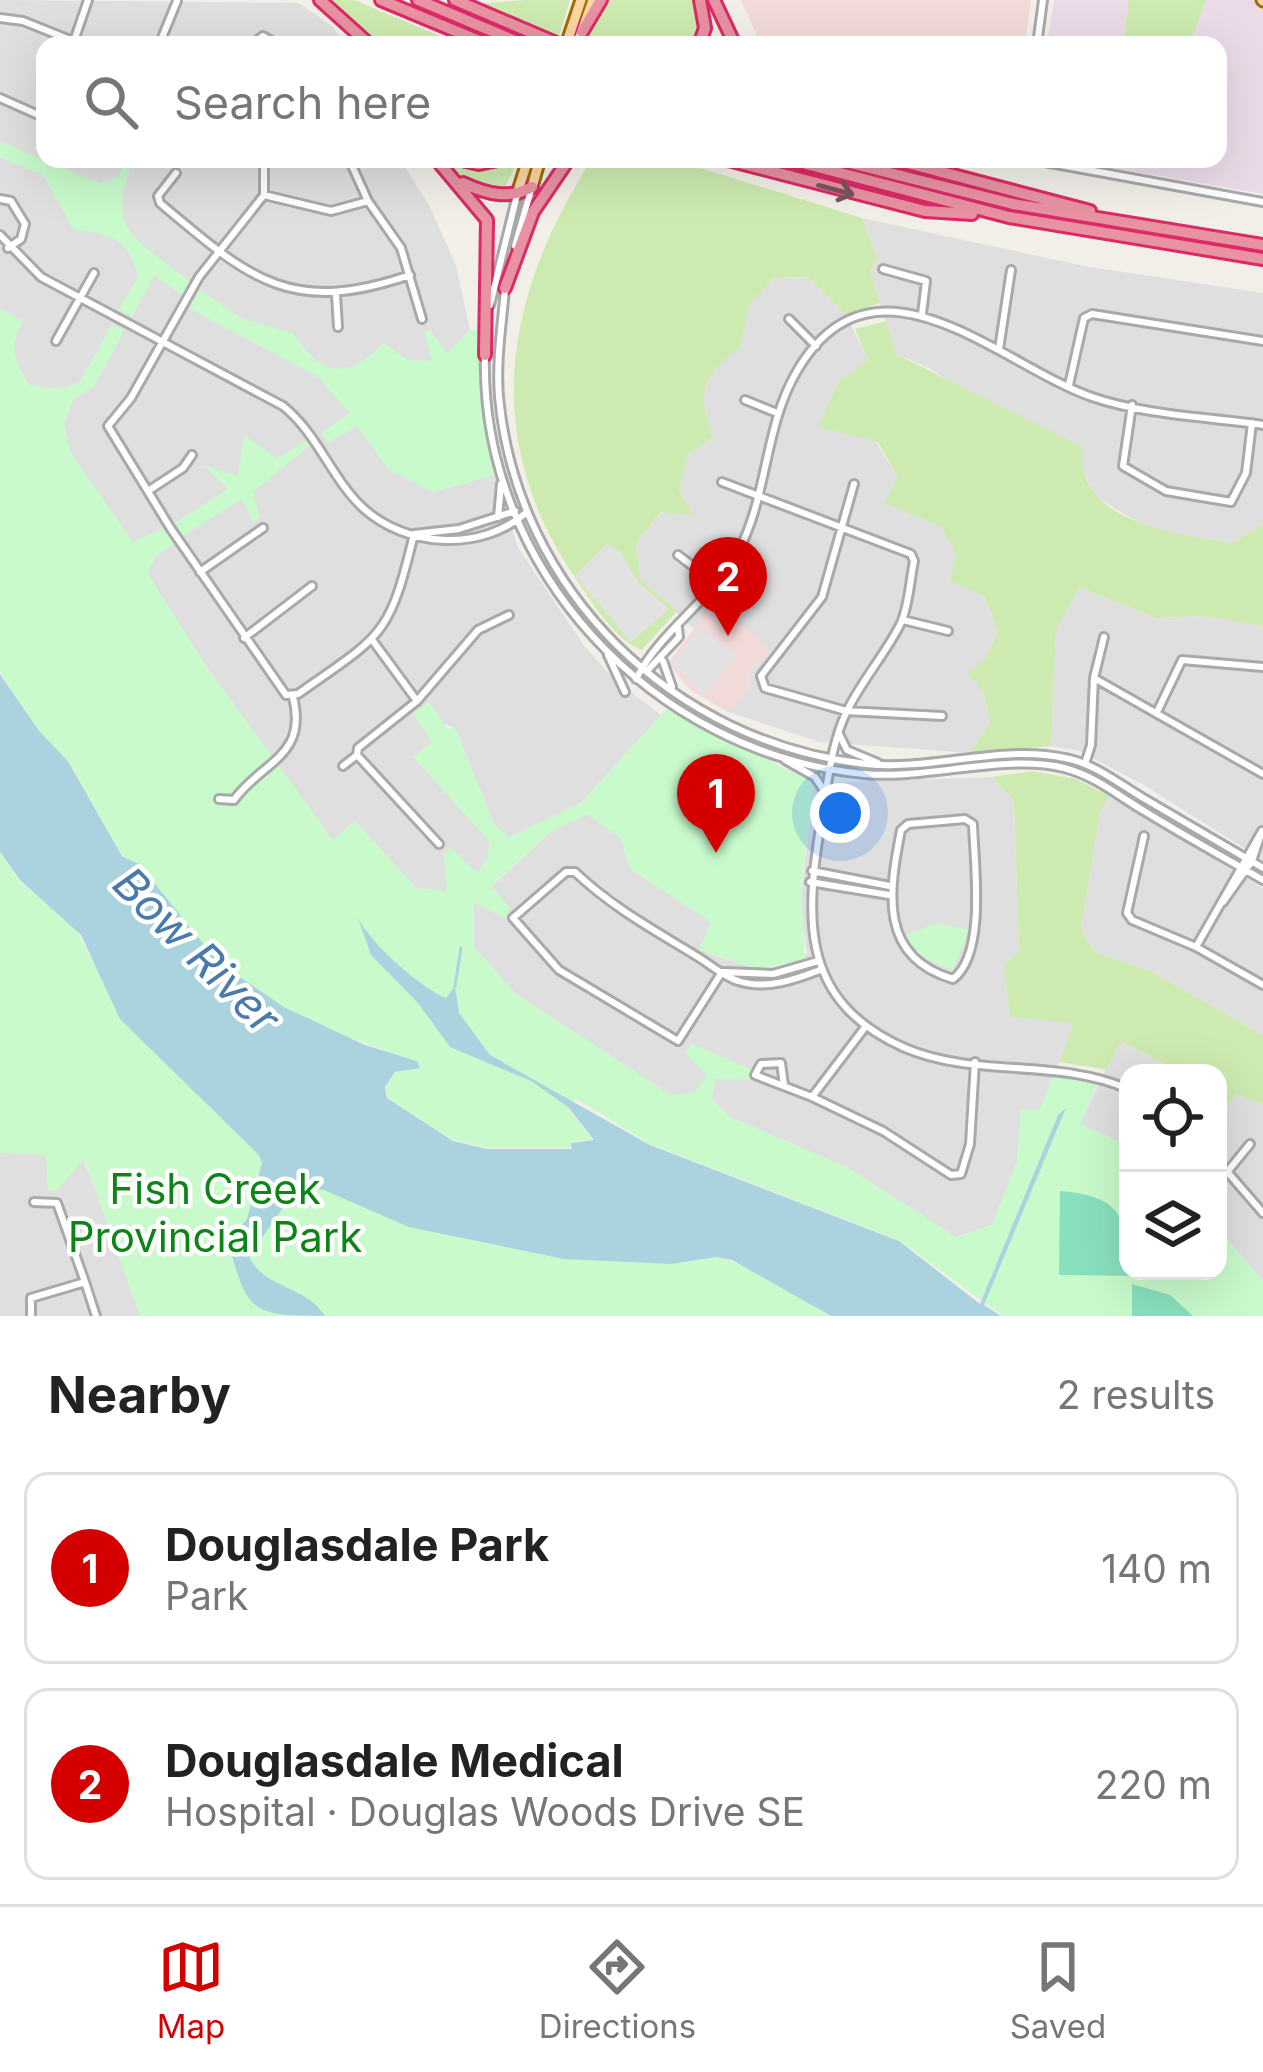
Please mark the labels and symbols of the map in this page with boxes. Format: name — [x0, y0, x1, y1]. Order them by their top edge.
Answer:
one-way arrow — [817, 181, 855, 203]
pin: 2 — [689, 537, 767, 636]
pin: 1 — [677, 754, 755, 853]
your location — [810, 783, 870, 843]
water label: Bow River — [103, 856, 293, 1046]
park label: Fish Creek Provincial Park — [68, 1163, 362, 1262]

